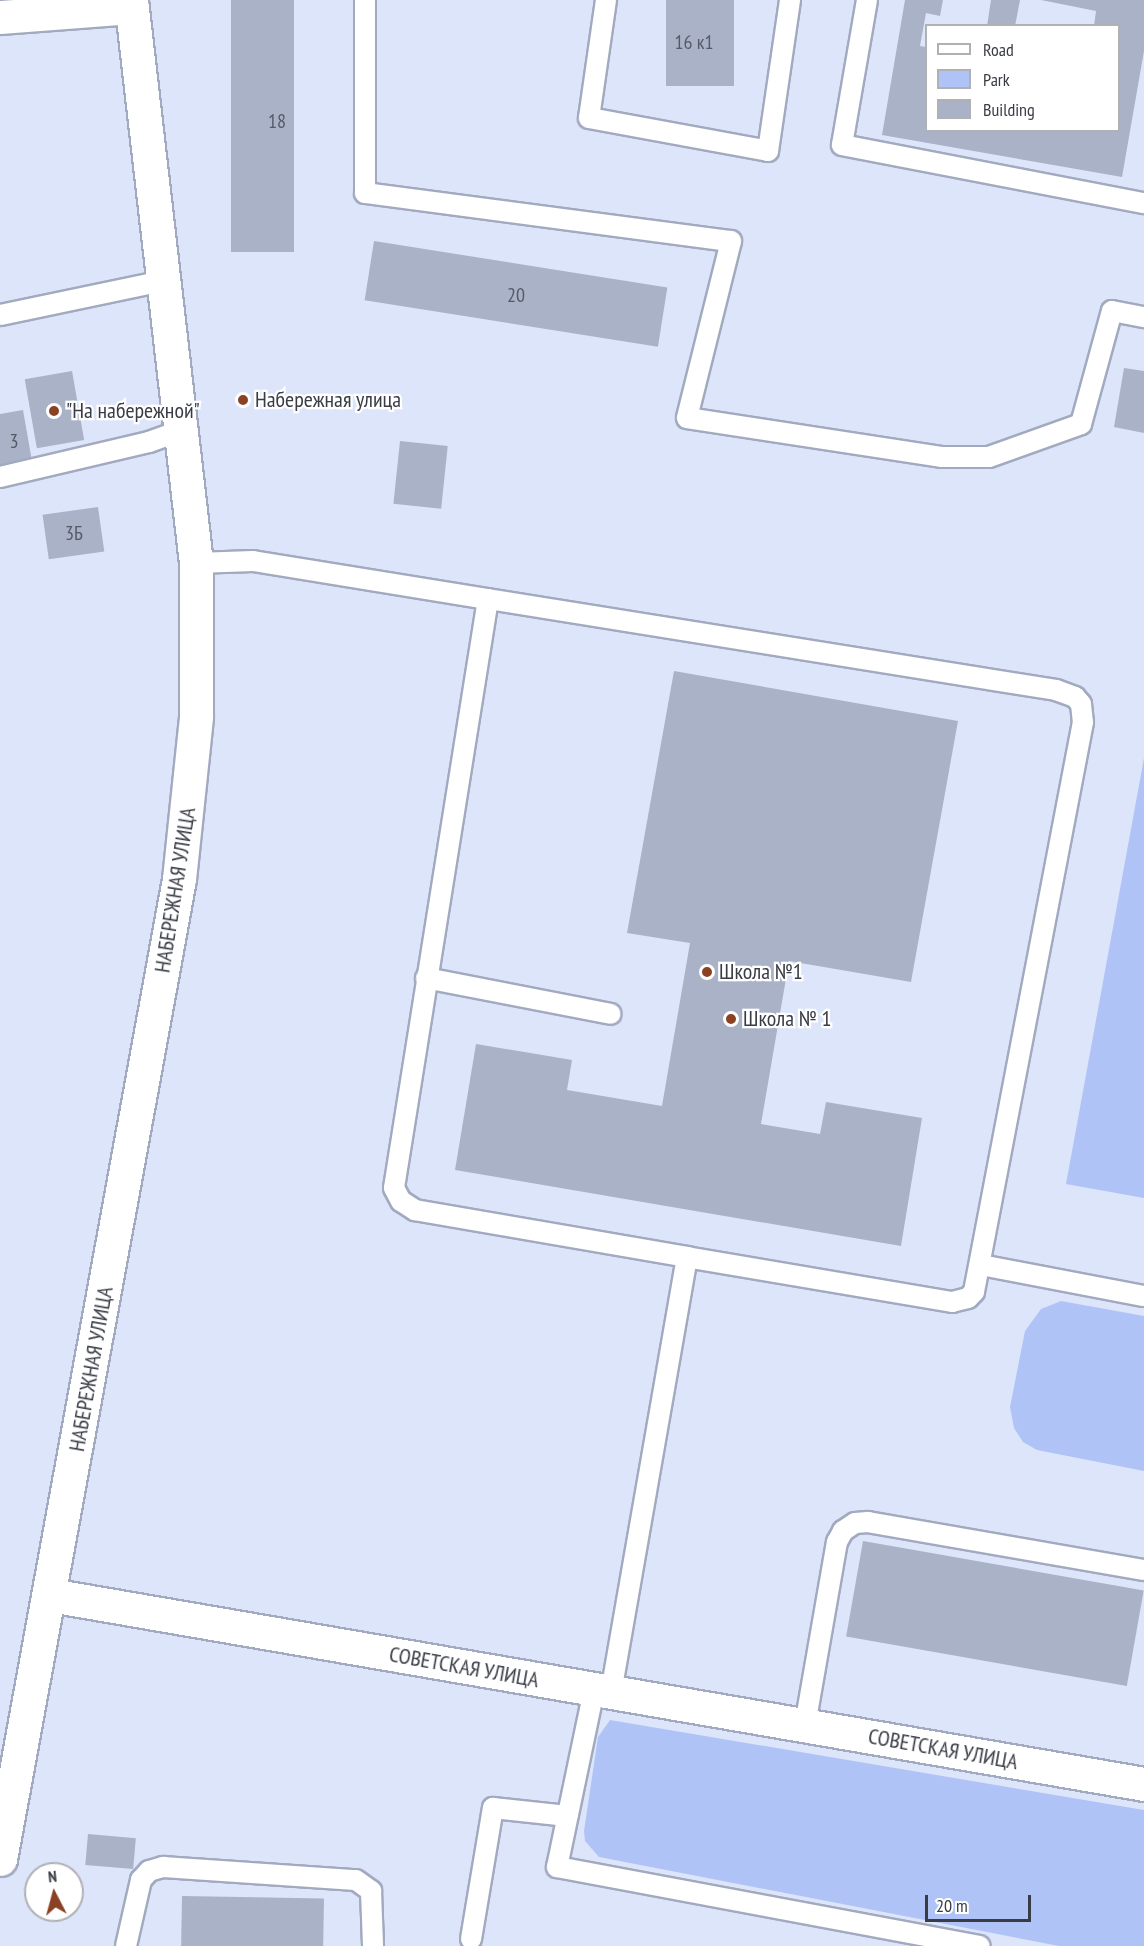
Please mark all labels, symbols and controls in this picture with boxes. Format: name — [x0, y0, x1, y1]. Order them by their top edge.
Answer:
legend — [925, 24, 1120, 132]
house number: 16 к1 — [675, 30, 713, 54]
text: Road — [983, 38, 1014, 61]
text: Park — [983, 68, 1010, 91]
text: Building — [983, 98, 1035, 121]
house number: 18 — [268, 109, 286, 133]
house number: 20 — [507, 283, 525, 307]
place label: Набережная улица — [255, 387, 401, 413]
marker: Набережная улица — [236, 393, 250, 407]
place label: "На набережной" — [66, 398, 200, 424]
marker: "На набережной" — [47, 404, 61, 418]
house number: 3 — [10, 429, 18, 453]
house number: 3Б — [65, 521, 83, 545]
street label: НАБЕРЕЖНАЯ УЛИЦА — [149, 805, 201, 975]
place label: Школа №1 — [719, 959, 803, 985]
marker: Школа №1 — [700, 965, 714, 979]
place label: Школа № 1 — [743, 1006, 831, 1032]
marker: Школа № 1 — [724, 1012, 738, 1026]
street label: НАБЕРЕЖНАЯ УЛИЦА — [63, 1284, 119, 1454]
street label: СОВЕТСКАЯ УЛИЦА — [387, 1641, 541, 1693]
street label: СОВЕТСКАЯ УЛИЦА — [866, 1723, 1020, 1775]
north arrow — [24, 1862, 84, 1922]
text: N — [47, 1866, 58, 1886]
scale bar — [928, 1883, 1034, 1921]
text: 20 m — [936, 1894, 968, 1917]

